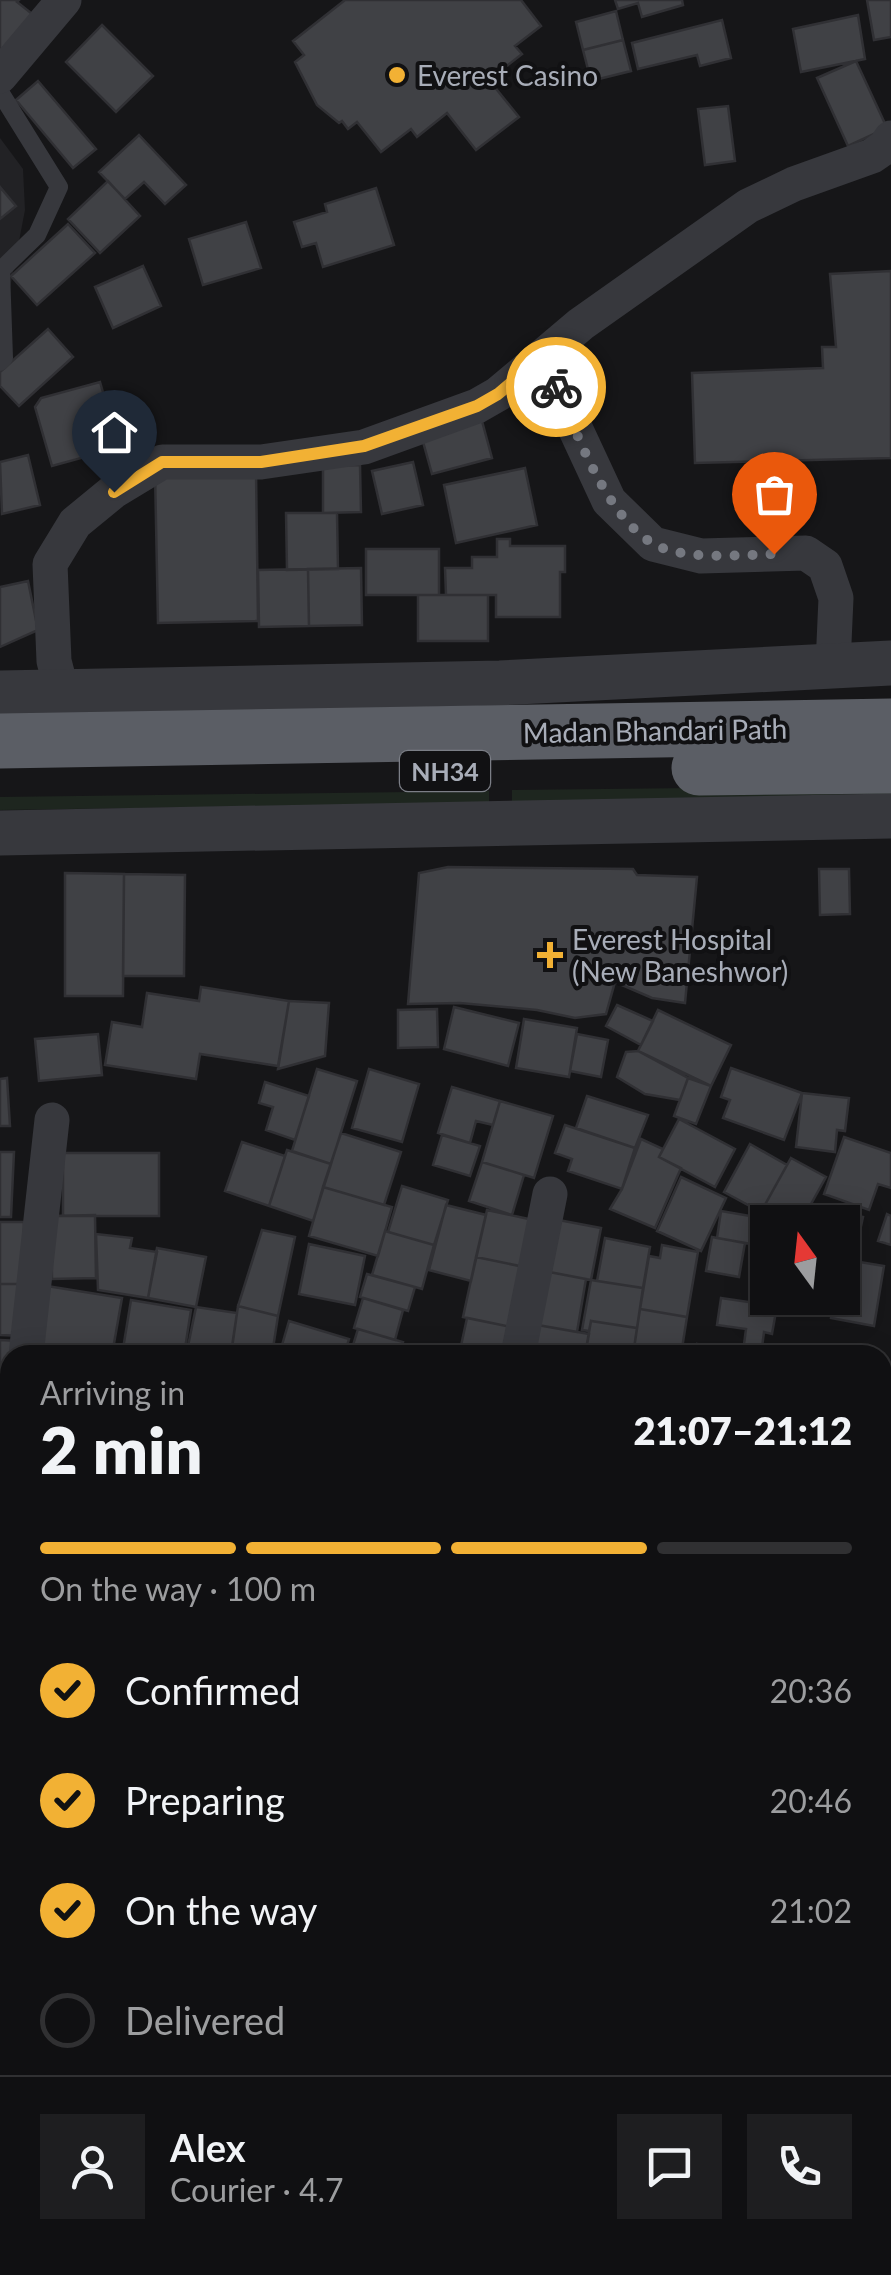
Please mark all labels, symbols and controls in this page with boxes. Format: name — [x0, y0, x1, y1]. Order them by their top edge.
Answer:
place label: Everest Casino — [417, 58, 598, 92]
marker: Everest Casino — [386, 64, 408, 86]
courier — [506, 337, 606, 437]
icon: bike — [529, 360, 584, 415]
pin — [72, 390, 157, 493]
icon: home — [87, 405, 142, 460]
pin — [732, 452, 817, 555]
icon: bag — [747, 467, 802, 522]
street label: Madan Bhandari Path — [523, 711, 787, 749]
road number: NH34 — [400, 751, 490, 791]
place label: Everest Hospital (New Baneshwor) — [572, 922, 788, 988]
marker: Everest Hospital (New Baneshwor) — [537, 942, 563, 968]
north arrow — [750, 1205, 860, 1315]
map controls — [750, 1205, 860, 1315]
text: Arriving in — [40, 1373, 185, 1412]
text: 21:07–21:12 — [633, 1407, 852, 1453]
text: 2 min — [40, 1410, 202, 1488]
text: On the way · 100 m — [40, 1569, 316, 1608]
icon: check — [40, 1663, 95, 1718]
text: Confirmed — [125, 1667, 301, 1713]
text: 20:36 — [770, 1671, 852, 1710]
icon: check — [40, 1773, 95, 1828]
text: Preparing — [125, 1777, 285, 1823]
text: 20:46 — [770, 1781, 852, 1820]
icon: check — [40, 1883, 95, 1938]
text: On the way — [125, 1887, 317, 1933]
text: 21:02 — [770, 1891, 852, 1930]
text: Delivered — [125, 1997, 285, 2043]
button: person — [40, 2114, 145, 2219]
button: chat — [617, 2114, 722, 2219]
button: phone — [747, 2114, 852, 2219]
text: Alex — [170, 2124, 246, 2170]
text: Courier · 4.7 — [170, 2170, 344, 2209]

